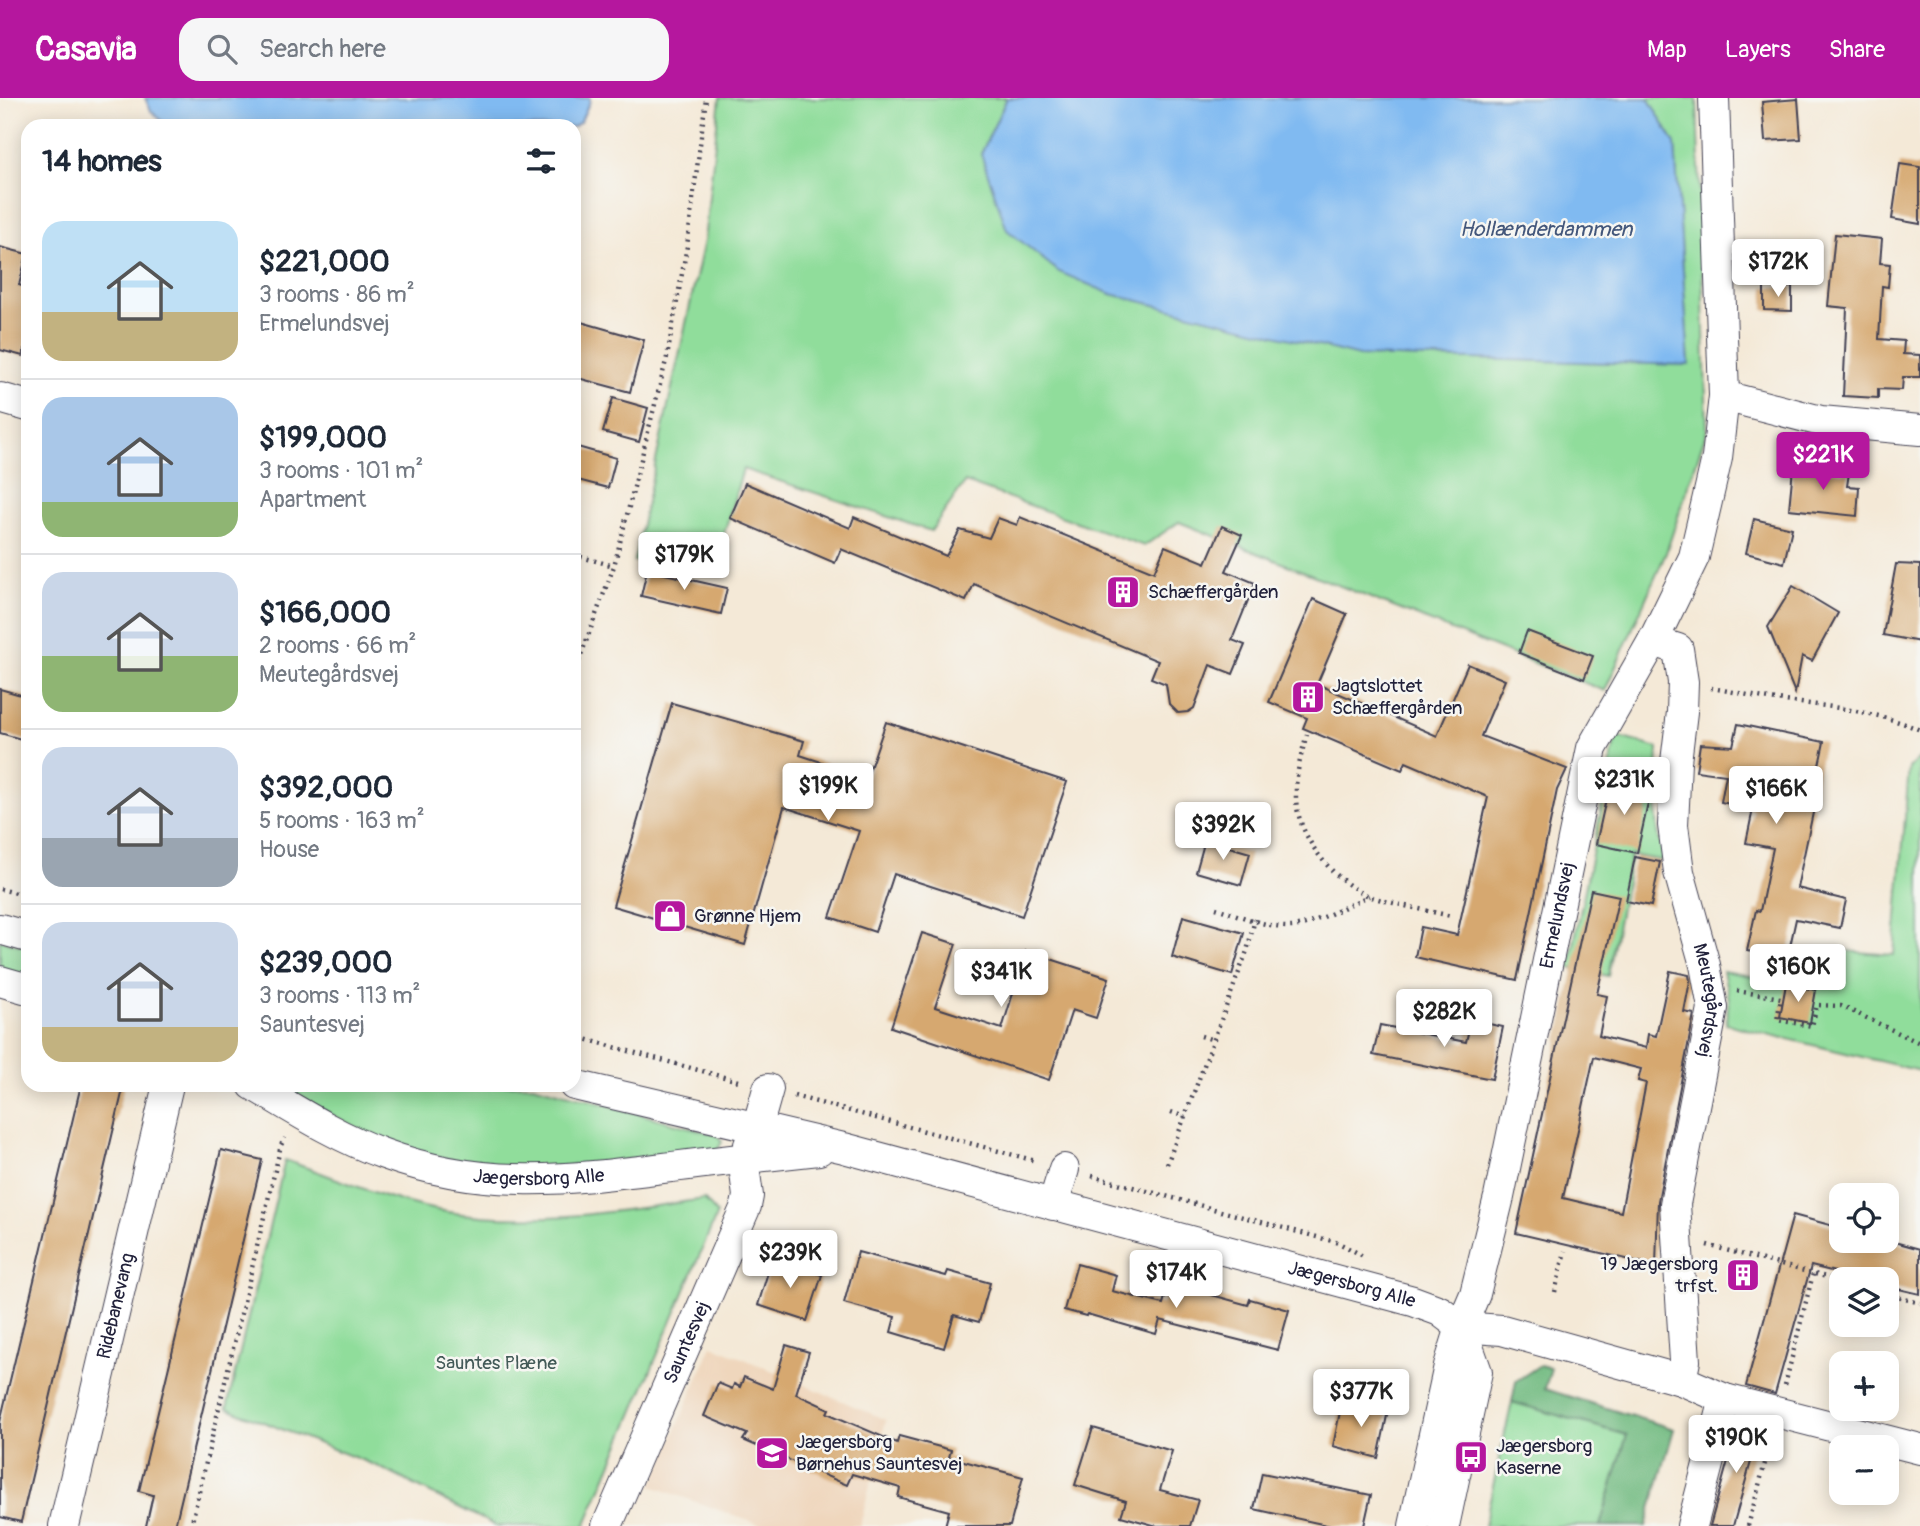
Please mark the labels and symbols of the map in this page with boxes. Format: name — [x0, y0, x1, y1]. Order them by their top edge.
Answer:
water label: Hollænderdammen — [1460, 216, 1633, 243]
pin: $172K — [1729, 240, 1827, 299]
pin: $221K — [1774, 432, 1872, 492]
pin: $179K — [635, 532, 733, 592]
building icon: Schæffergården — [1104, 573, 1142, 611]
place label: Schæffergården — [1148, 580, 1278, 604]
place label: Jagtslottet Schæffergården — [1332, 674, 1462, 720]
building icon: Jagtslottet Schæffergården — [1289, 678, 1327, 716]
pin: $231K — [1575, 758, 1673, 817]
pin: $199K — [779, 764, 877, 823]
pin: $166K — [1727, 766, 1825, 826]
pin: $392K — [1174, 802, 1272, 862]
street label: Ermelundsvej — [1535, 860, 1580, 971]
shop icon: Grønne Hjem — [651, 897, 689, 935]
place label: Grønne Hjem — [694, 904, 801, 928]
street label: Meutegårdsvej — [1688, 941, 1725, 1059]
pin: $160K — [1749, 944, 1847, 1004]
pin: $341K — [952, 950, 1050, 1009]
pin: $282K — [1395, 990, 1493, 1049]
street label: Jægersborg Alle — [472, 1163, 606, 1191]
pin: $239K — [741, 1230, 839, 1290]
pin: $174K — [1127, 1250, 1225, 1310]
street label: Ridebanevang — [92, 1251, 140, 1361]
place label: 19 Jægersborg trfst. — [1600, 1252, 1718, 1298]
street label: Jægersborg Alle — [1285, 1256, 1419, 1313]
building icon: 19 Jægersborg trfst. — [1724, 1256, 1762, 1294]
street label: Sauntesvej — [658, 1298, 715, 1387]
park label: Sauntes Plæne — [435, 1351, 557, 1375]
pin: $377K — [1312, 1370, 1410, 1429]
pin: $190K — [1687, 1416, 1785, 1475]
place label: Jægersborg Børnehus Sauntesvej — [796, 1430, 962, 1476]
school or university icon: Jægersborg Børnehus Sauntesvej — [753, 1434, 791, 1472]
place label: Jægersborg Kaserne — [1496, 1434, 1592, 1480]
bus stop icon: Jægersborg Kaserne — [1452, 1438, 1490, 1476]

